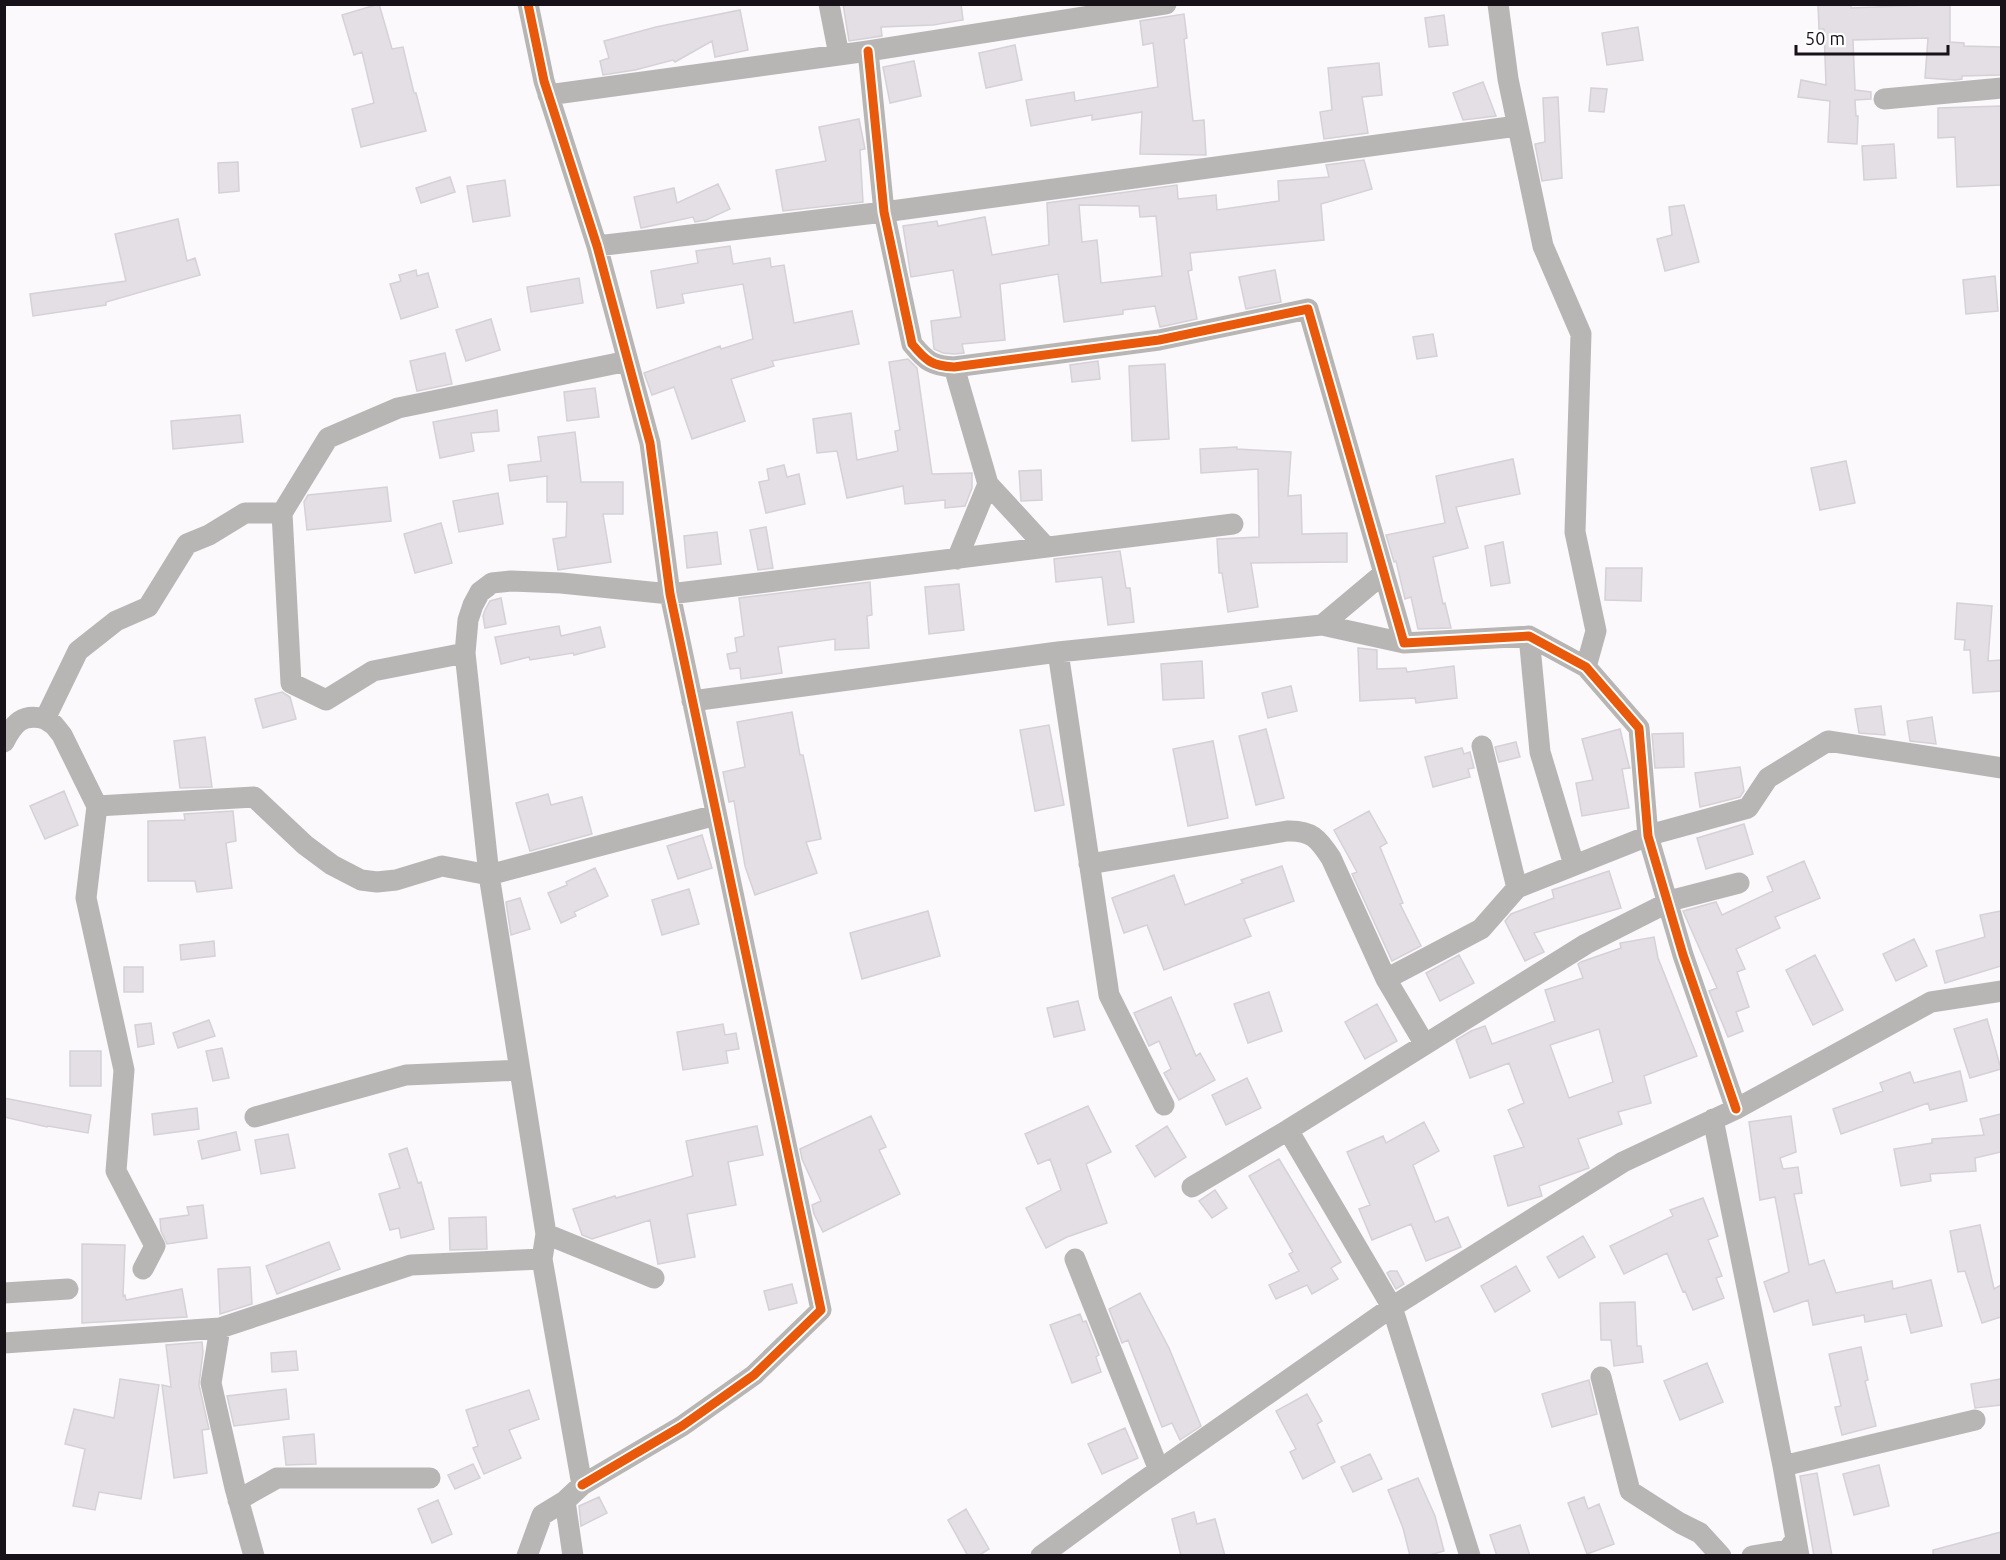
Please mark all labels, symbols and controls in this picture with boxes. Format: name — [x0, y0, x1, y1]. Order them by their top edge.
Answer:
scale bar — [1796, 18, 1948, 56]
text: 50 m — [1805, 28, 1845, 48]

